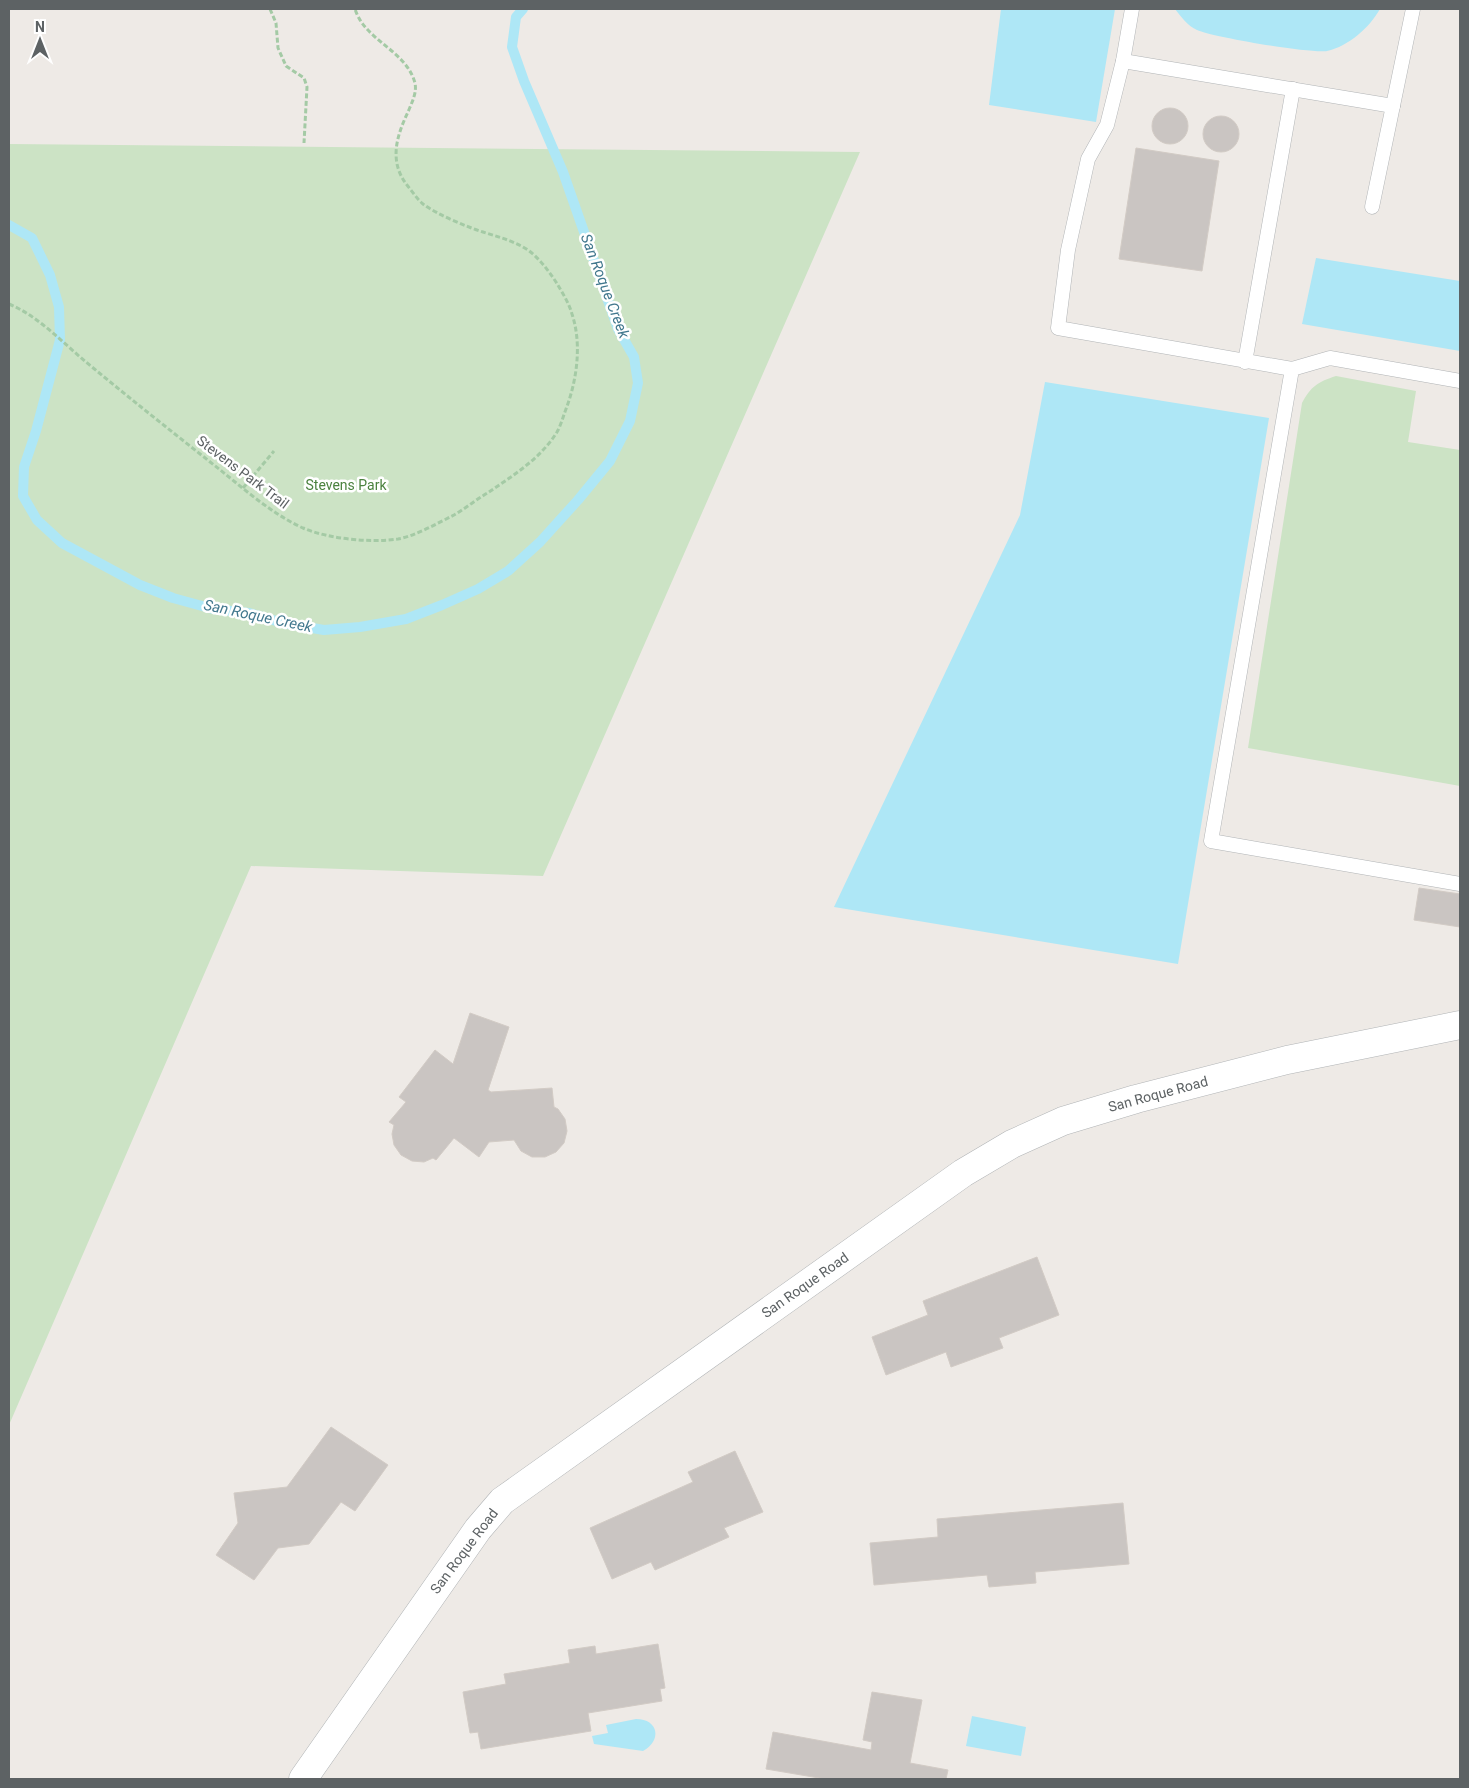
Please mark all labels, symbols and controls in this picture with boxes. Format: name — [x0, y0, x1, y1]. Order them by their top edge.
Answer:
north arrow — [15, 15, 65, 65]
text: N — [35, 19, 45, 35]
water label: San Roque Creek — [577, 231, 633, 341]
street label: Stevens Park Trail — [194, 432, 292, 512]
park label: Stevens Park — [306, 477, 387, 493]
water label: San Roque Creek — [202, 596, 314, 636]
street label: San Roque Road — [1106, 1073, 1210, 1115]
street label: San Roque Road — [758, 1249, 852, 1321]
street label: San Roque Road — [427, 1505, 501, 1597]

